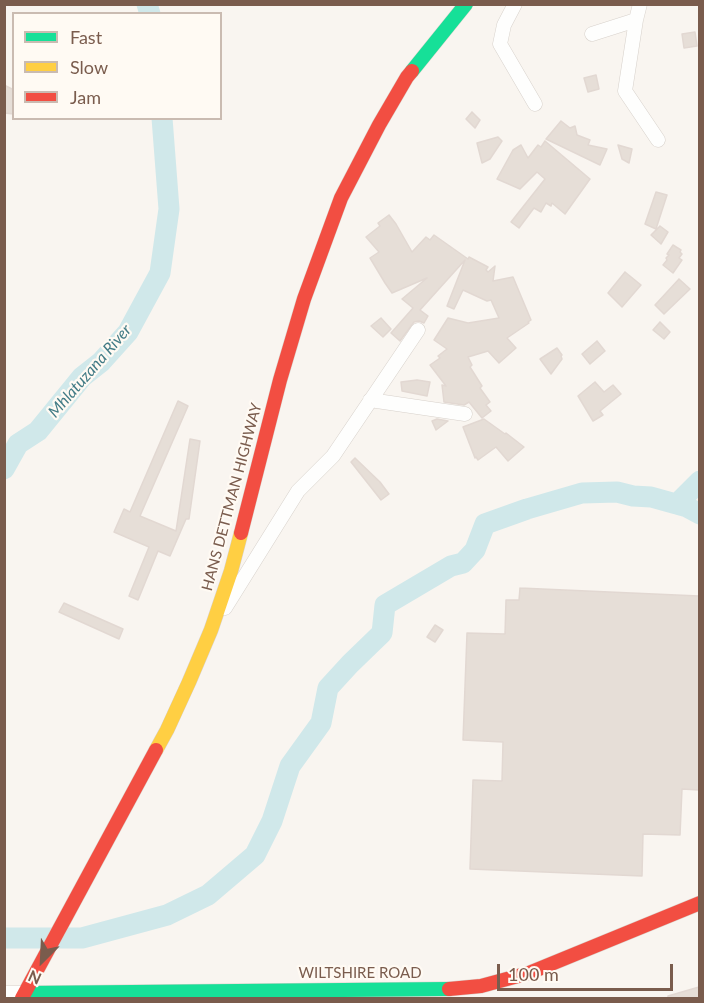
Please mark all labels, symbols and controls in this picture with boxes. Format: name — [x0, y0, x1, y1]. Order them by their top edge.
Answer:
legend — [12, 12, 222, 120]
text: Fast — [70, 26, 102, 48]
text: Slow — [70, 56, 108, 78]
text: Jam — [70, 86, 101, 108]
water label: Mhlatuzana River — [44, 321, 136, 421]
street label: HANS DETTMAN HIGHWAY — [198, 401, 266, 593]
north arrow — [12, 931, 72, 991]
scale bar — [500, 952, 676, 990]
text: 100 m — [508, 963, 559, 985]
street label: WILTSHIRE ROAD — [298, 964, 422, 982]
text: N — [25, 967, 44, 989]

